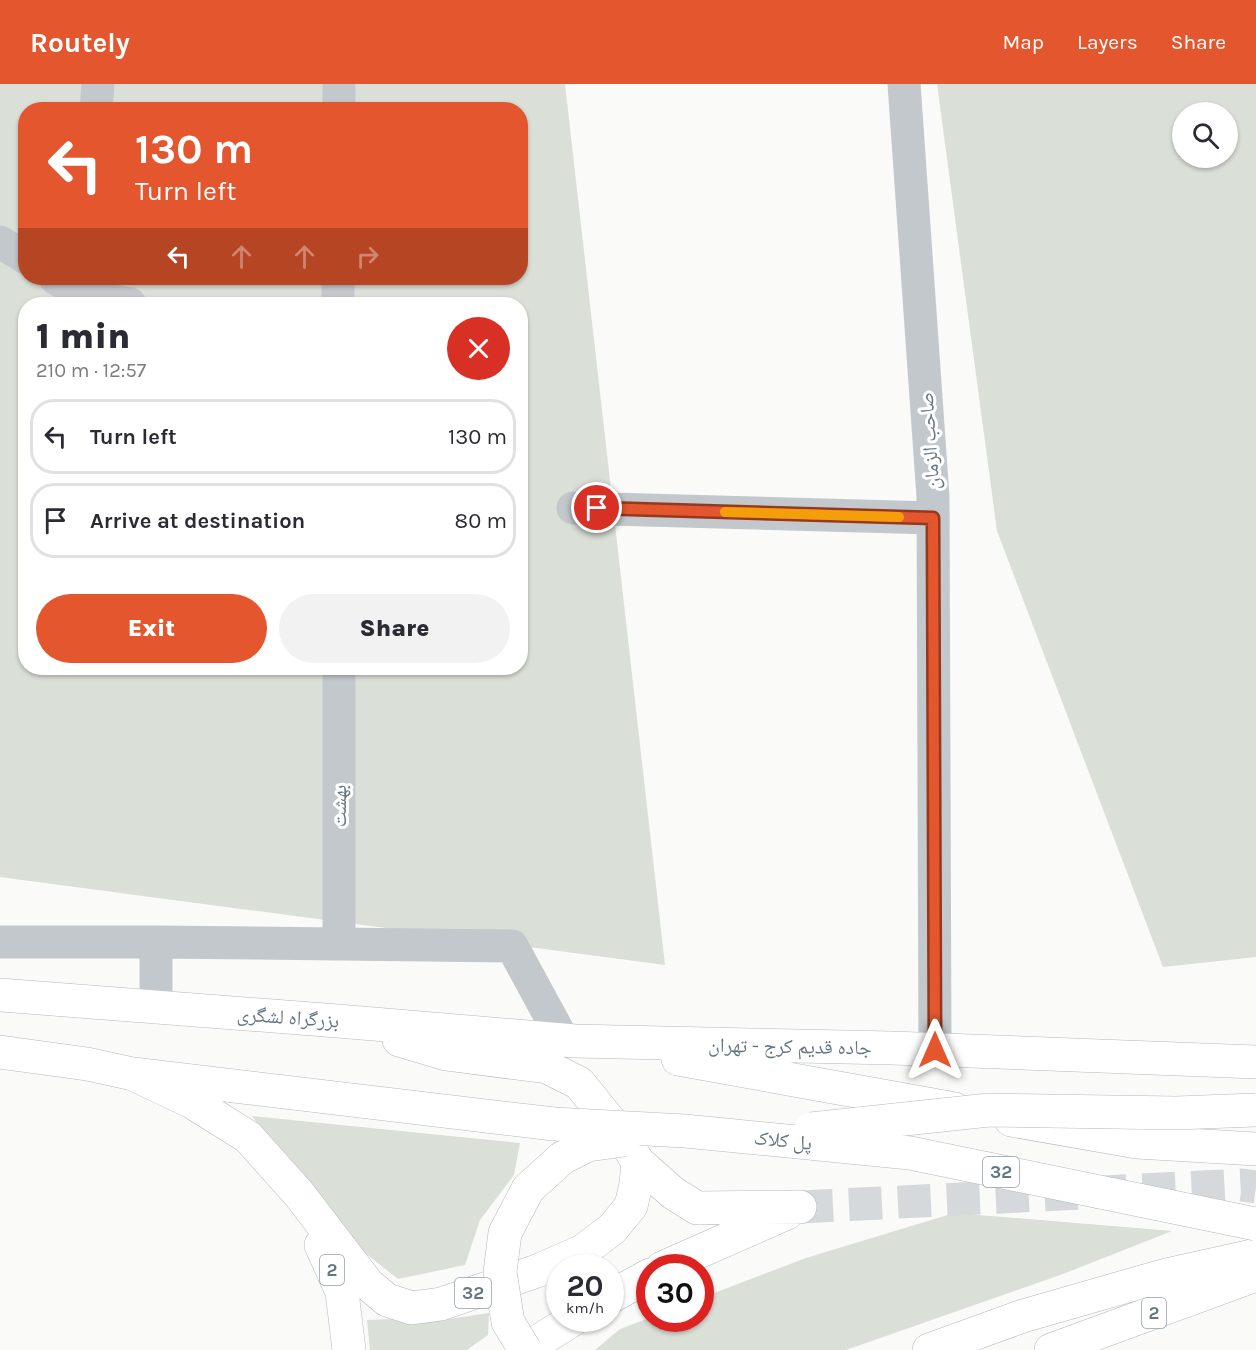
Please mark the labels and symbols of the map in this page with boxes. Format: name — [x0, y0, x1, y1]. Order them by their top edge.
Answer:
street label: صاحب الزمان — [915, 391, 944, 490]
pin — [571, 482, 622, 533]
street label: بهشت — [328, 785, 351, 827]
street label: بزرگراه لشگری — [236, 1002, 340, 1033]
position arrow — [903, 1018, 967, 1082]
street label: جاده قدیم کرج - تهران — [708, 1034, 872, 1061]
street label: پل کلاک — [753, 1126, 813, 1155]
road number: 32 — [983, 1157, 1019, 1187]
speed limit sign: 30 — [636, 1254, 714, 1332]
road number: 2 — [320, 1255, 344, 1285]
road number: 32 — [455, 1278, 491, 1308]
road number: 2 — [1142, 1298, 1166, 1328]

